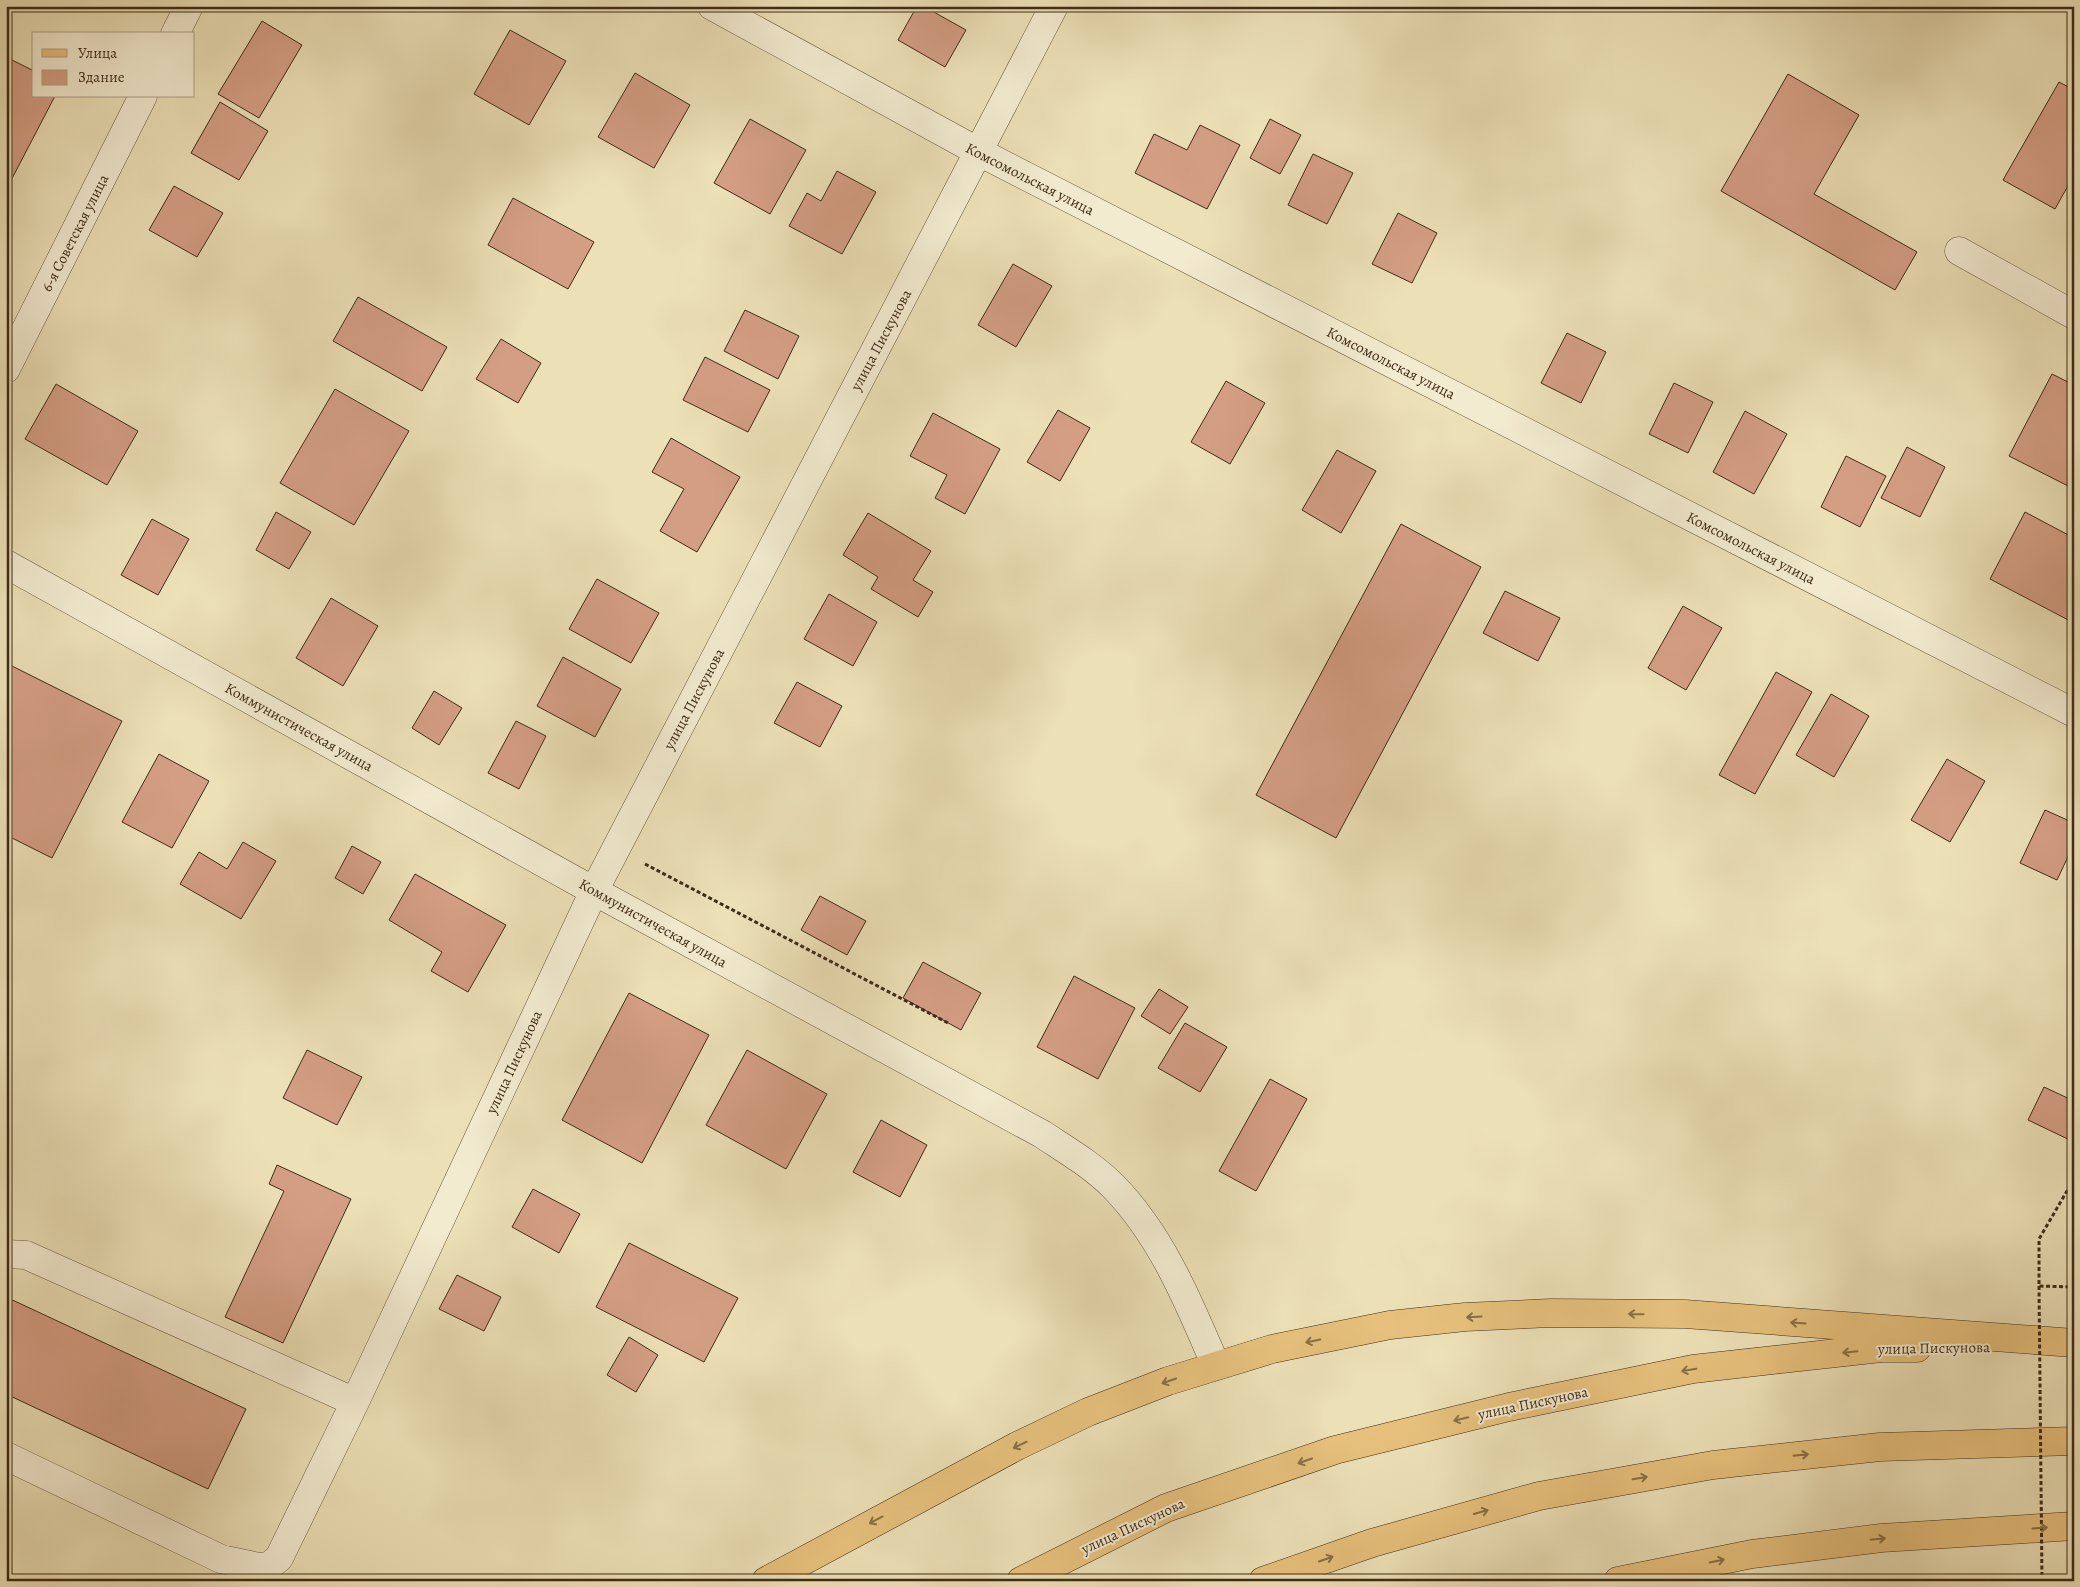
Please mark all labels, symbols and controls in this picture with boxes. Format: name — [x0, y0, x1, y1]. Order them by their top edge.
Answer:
legend — [32, 32, 195, 98]
text: Улица — [78, 43, 117, 63]
text: Здание — [78, 67, 125, 87]
street label: Комсомольская улица — [962, 138, 1098, 220]
street label: 6-я Советская улица — [37, 171, 113, 295]
street label: улица Пискунова — [845, 286, 916, 395]
street label: Комсомольская улица — [1323, 322, 1459, 404]
street label: Комсомольская улица — [1683, 507, 1819, 589]
street label: улица Пискунова — [658, 645, 729, 754]
street label: Коммунистическая улица — [221, 678, 377, 776]
street label: Коммунистическая улица — [575, 874, 731, 972]
street label: улица Пискунова — [481, 1007, 547, 1118]
one-way arrow — [1628, 1309, 1644, 1319]
one-way arrow — [1466, 1312, 1482, 1322]
one-way arrow — [1791, 1318, 1807, 1327]
one-way arrow — [1306, 1336, 1322, 1346]
street label: улица Пискунова — [1877, 1337, 1990, 1359]
one-way arrow — [1843, 1347, 1859, 1357]
one-way arrow — [1681, 1366, 1697, 1376]
one-way arrow — [1162, 1377, 1177, 1386]
street label: улица Пискунова — [1475, 1382, 1590, 1425]
one-way arrow — [1454, 1415, 1470, 1424]
one-way arrow — [1013, 1441, 1028, 1450]
one-way arrow — [1793, 1451, 1809, 1460]
one-way arrow — [1297, 1457, 1313, 1466]
one-way arrow — [1632, 1472, 1648, 1482]
street label: улица Пискунова — [1077, 1493, 1188, 1559]
one-way arrow — [1473, 1507, 1489, 1516]
one-way arrow — [869, 1516, 884, 1525]
one-way arrow — [2032, 1524, 2048, 1533]
one-way arrow — [1870, 1534, 1886, 1544]
one-way arrow — [1318, 1554, 1333, 1563]
one-way arrow — [1709, 1556, 1725, 1565]

